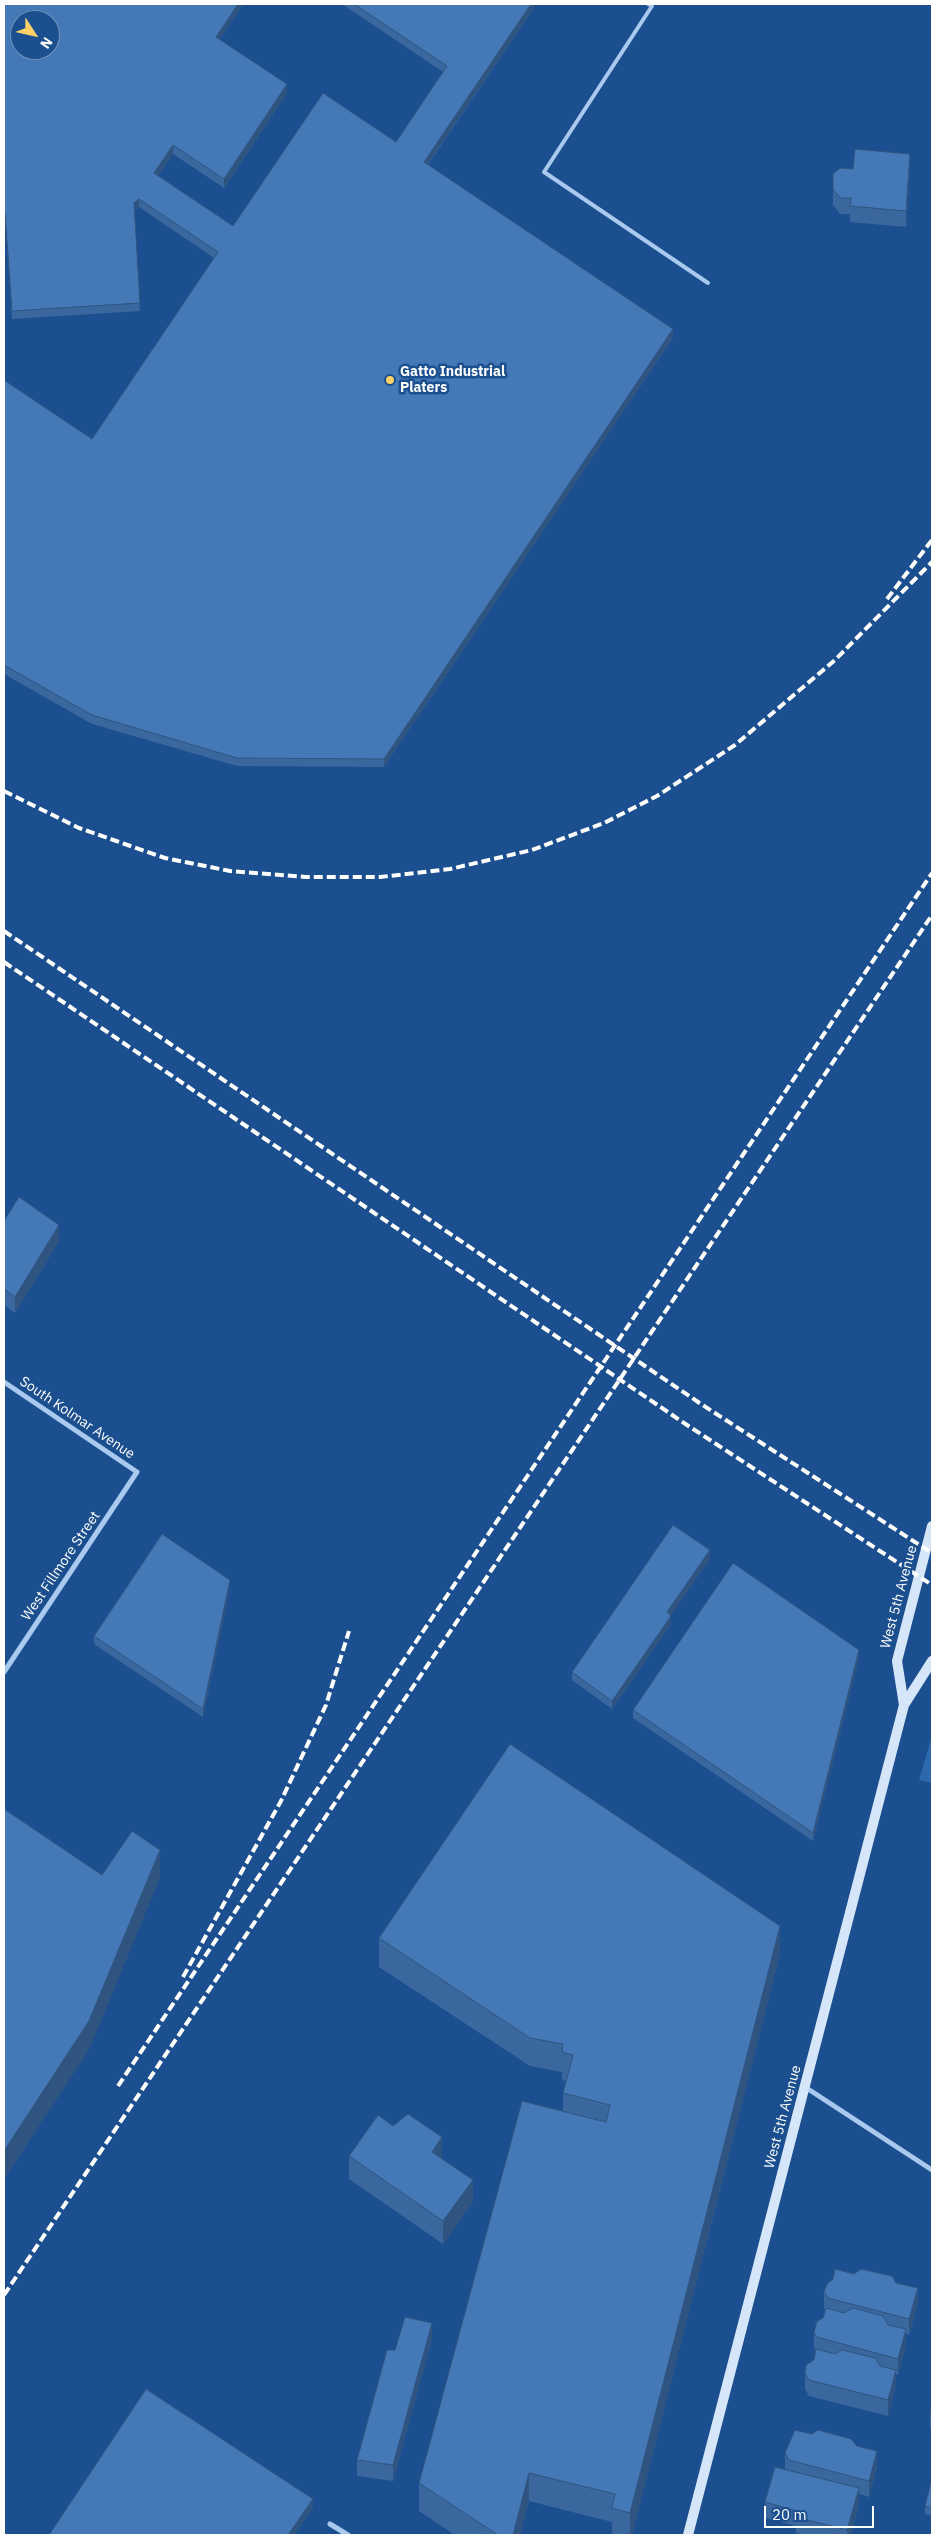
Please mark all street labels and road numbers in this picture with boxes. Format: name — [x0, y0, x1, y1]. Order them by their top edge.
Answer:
street label: South Kolmar Avenue — [16, 1373, 138, 1463]
street label: West Fillmore Street — [18, 1508, 104, 1624]
street label: West 5th Avenue — [877, 1544, 921, 1650]
street label: West 5th Avenue — [761, 2064, 805, 2170]

